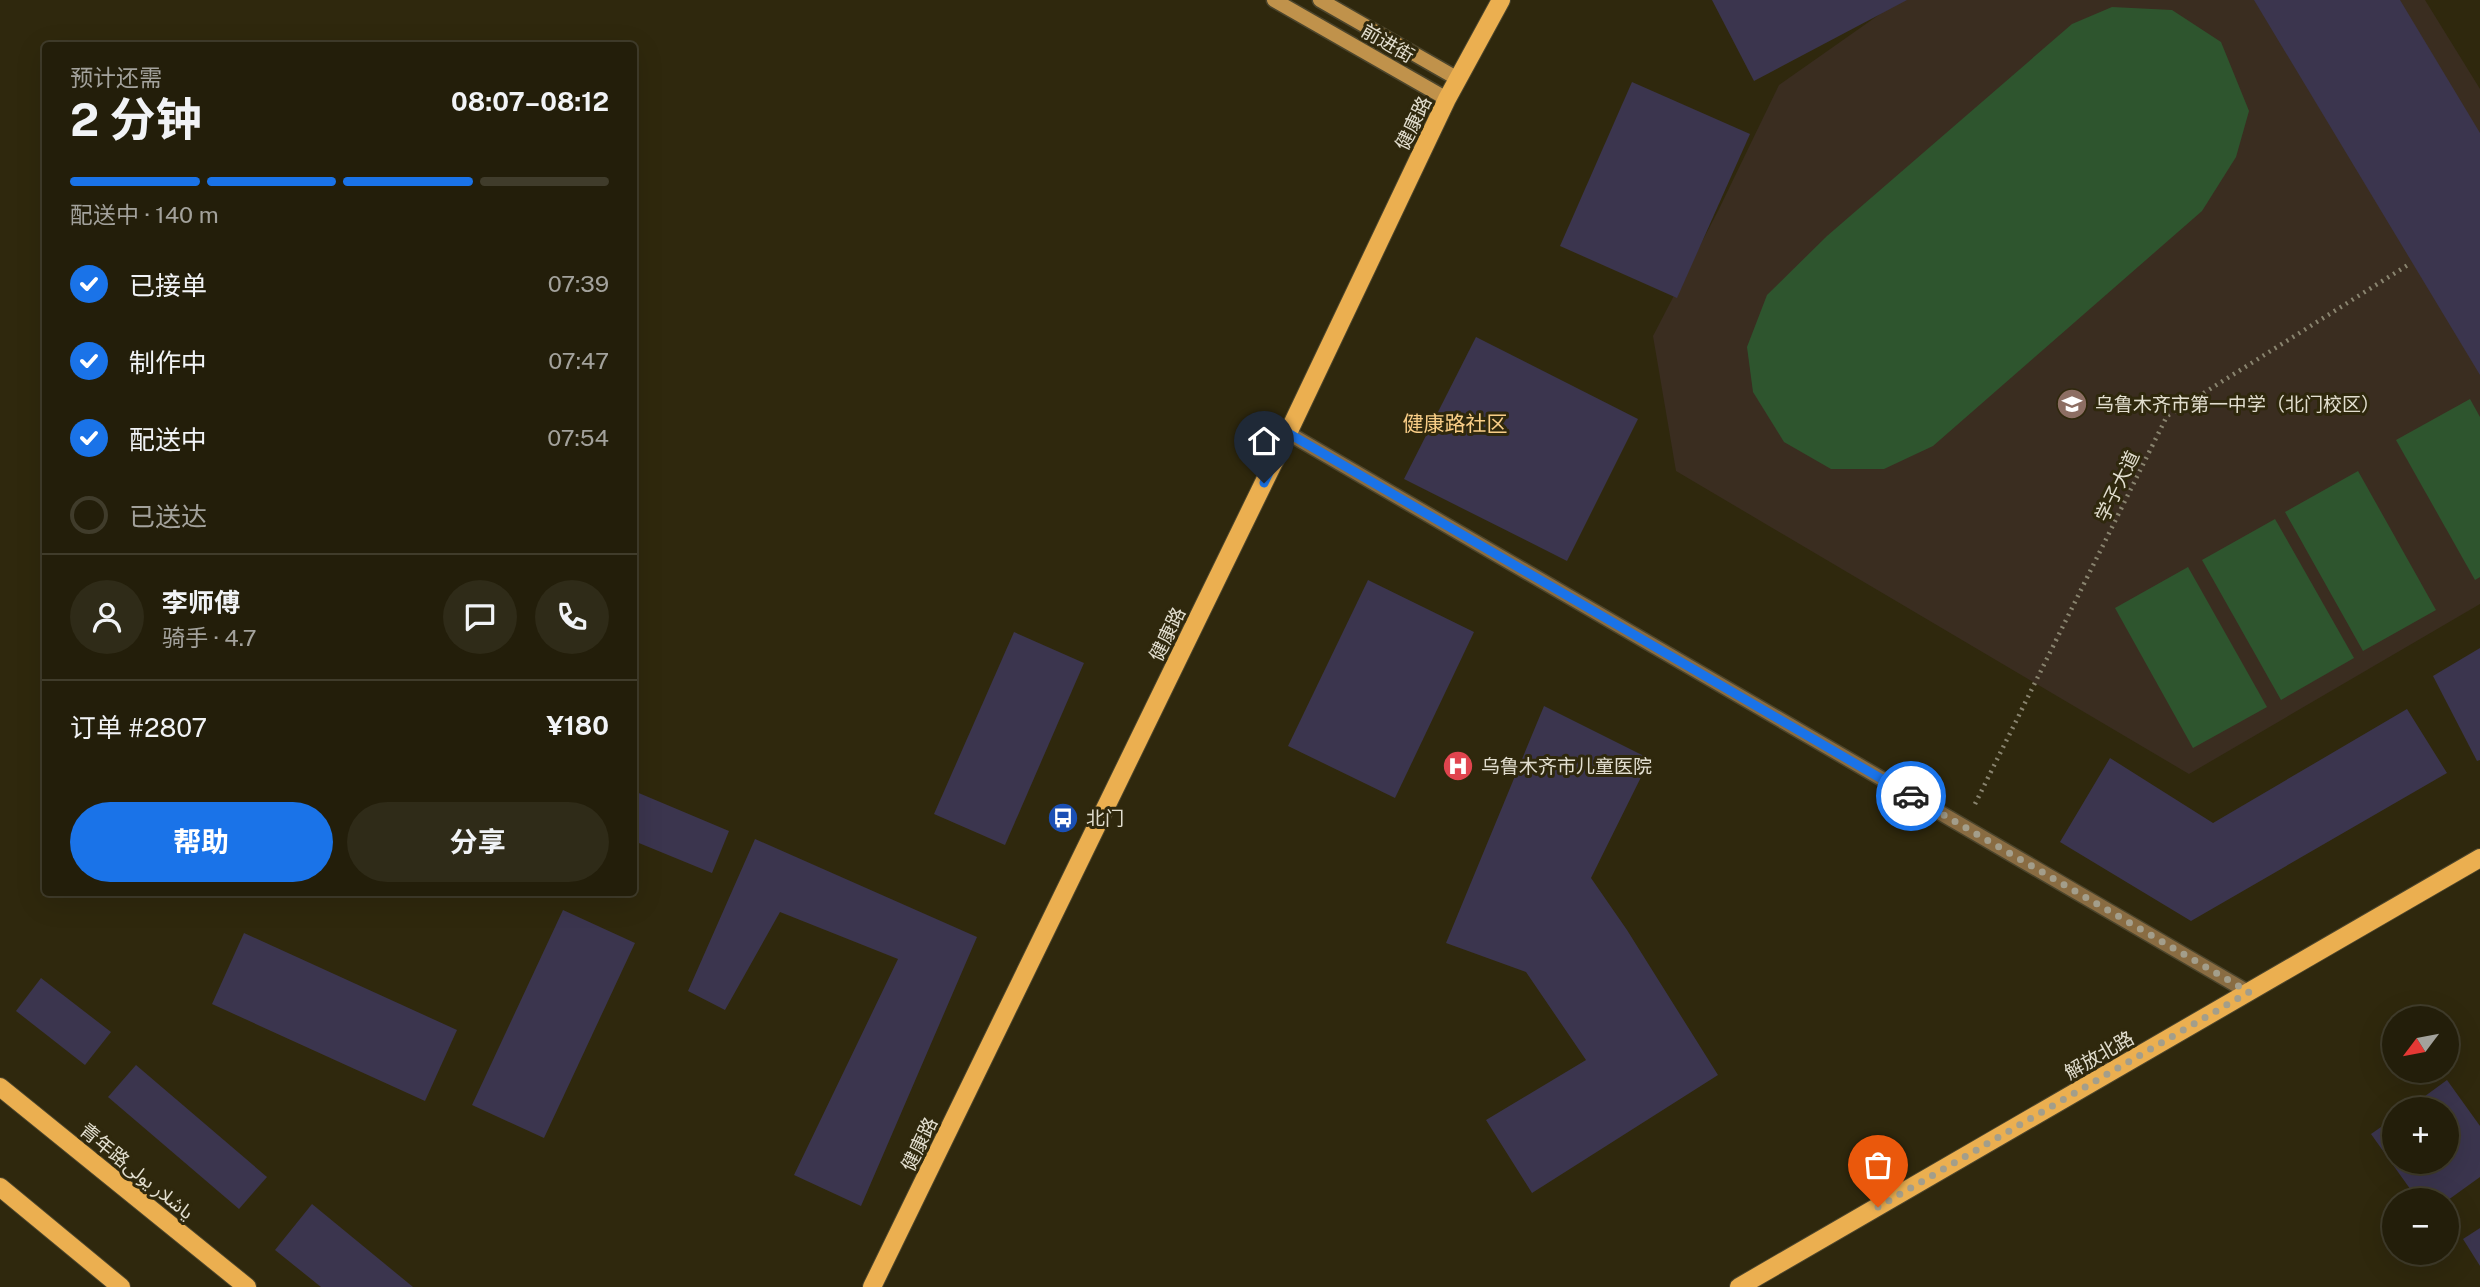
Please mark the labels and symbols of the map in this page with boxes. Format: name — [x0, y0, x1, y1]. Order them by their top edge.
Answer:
street label: 前进街 — [1358, 19, 1418, 67]
street label: 健康路 — [1391, 93, 1435, 153]
school or university icon: 乌鲁木齐市第一中学（北门校区） — [2055, 387, 2089, 421]
place label: 乌鲁木齐市第一中学（北门校区） — [2095, 393, 2380, 415]
pin — [1234, 411, 1294, 483]
district label: 健康路社区 — [1403, 411, 1508, 436]
street label: 学子大道 — [2090, 447, 2144, 525]
street label: 健康路 — [1145, 604, 1189, 664]
hospital icon: 乌鲁木齐市儿童医院 — [1441, 749, 1475, 783]
place label: 乌鲁木齐市儿童医院 — [1481, 755, 1652, 777]
courier — [1876, 761, 1946, 831]
bus stop icon: 北门 — [1046, 801, 1080, 835]
place label: 北门 — [1086, 807, 1124, 829]
north arrow — [2382, 1006, 2459, 1083]
street label: 解放北路 — [2061, 1026, 2137, 1084]
street label: 健康路 — [897, 1114, 941, 1174]
street label: 青年路ياشلار يولى — [75, 1119, 198, 1224]
pin — [1848, 1135, 1908, 1207]

